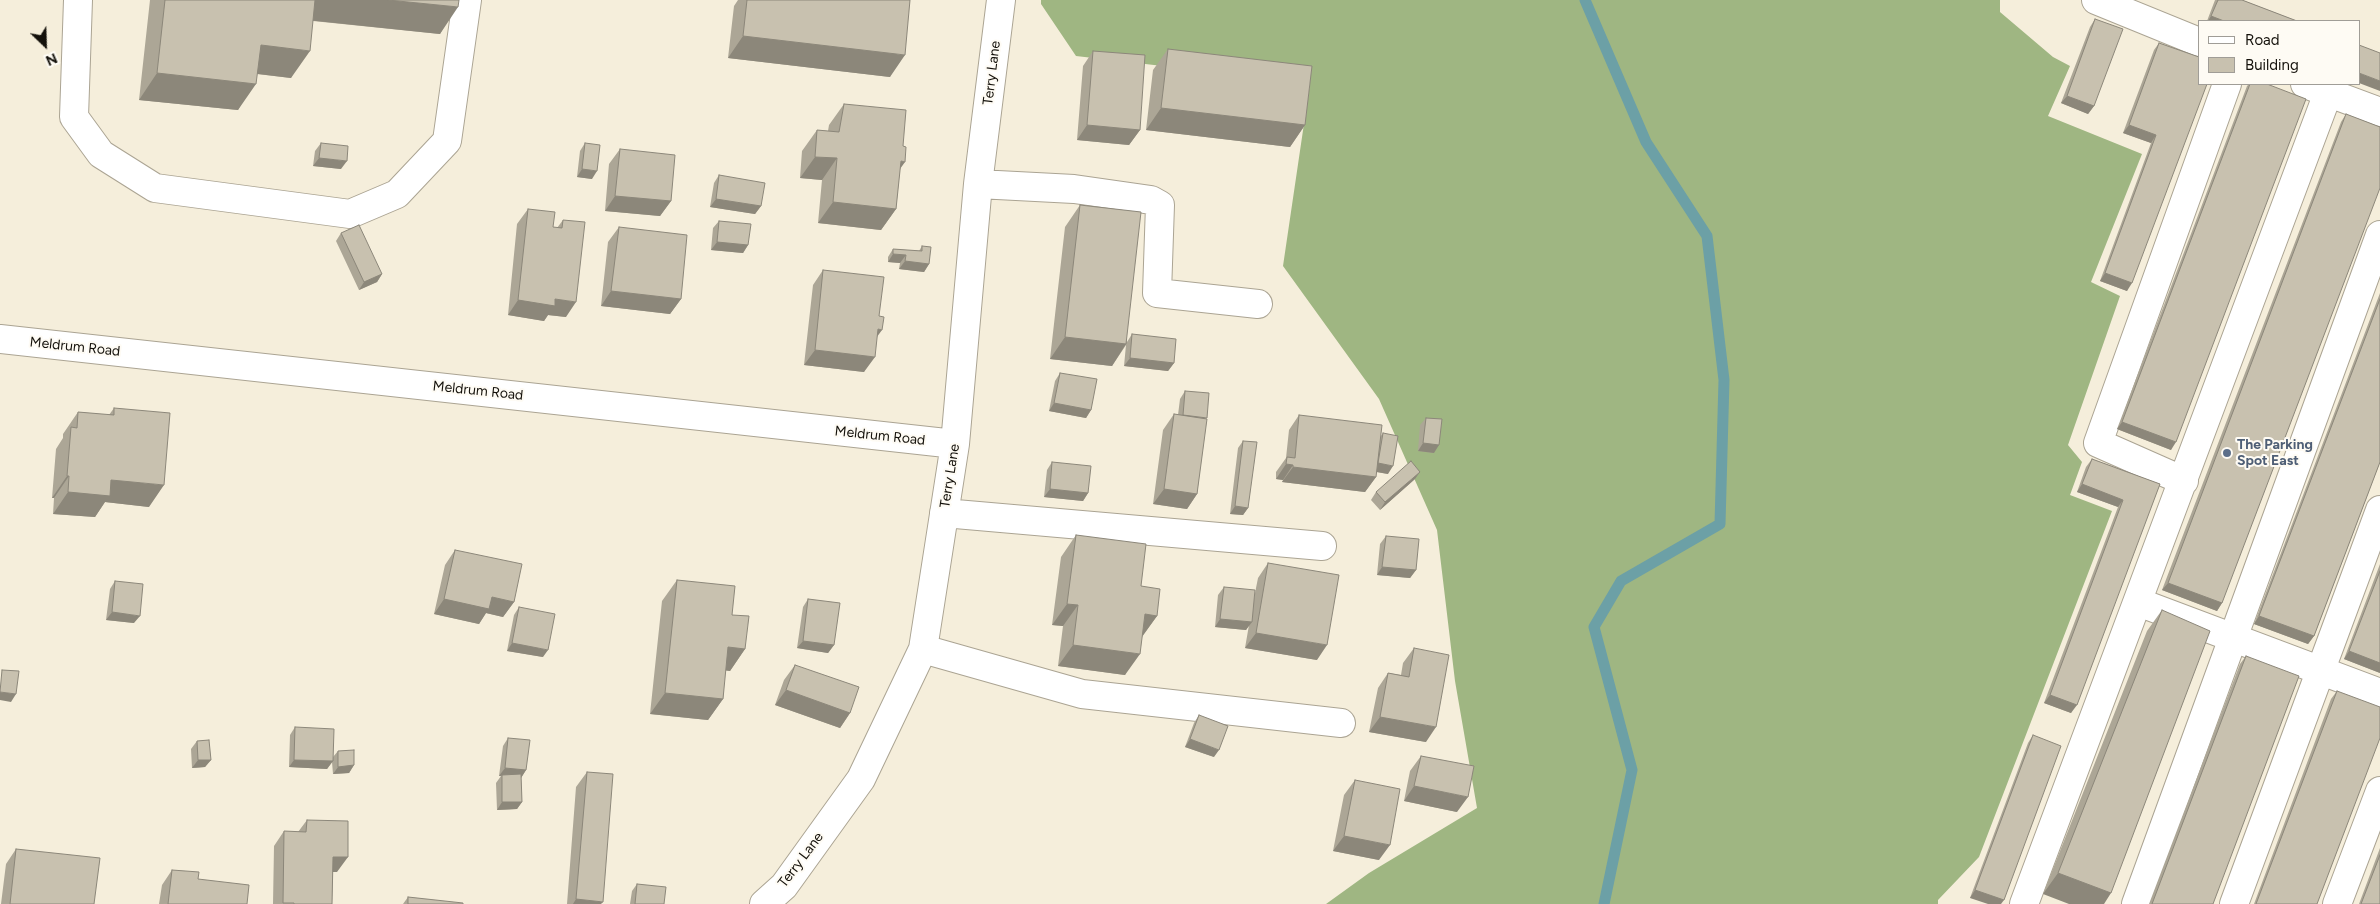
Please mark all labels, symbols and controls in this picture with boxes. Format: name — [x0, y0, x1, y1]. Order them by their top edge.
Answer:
north arrow — [20, 20, 70, 70]
legend — [2198, 20, 2360, 85]
text: Road — [2245, 31, 2280, 49]
street label: Terry Lane — [980, 40, 1004, 106]
text: N — [43, 49, 60, 69]
text: Building — [2245, 56, 2299, 74]
street label: Meldrum Road — [29, 334, 121, 360]
street label: Meldrum Road — [432, 378, 524, 404]
street label: Meldrum Road — [834, 423, 926, 449]
place label: The Parking Spot East — [2237, 437, 2313, 470]
street label: Terry Lane — [937, 443, 963, 509]
marker: The Parking Spot East — [2221, 447, 2233, 459]
street label: Terry Lane — [775, 829, 827, 891]

